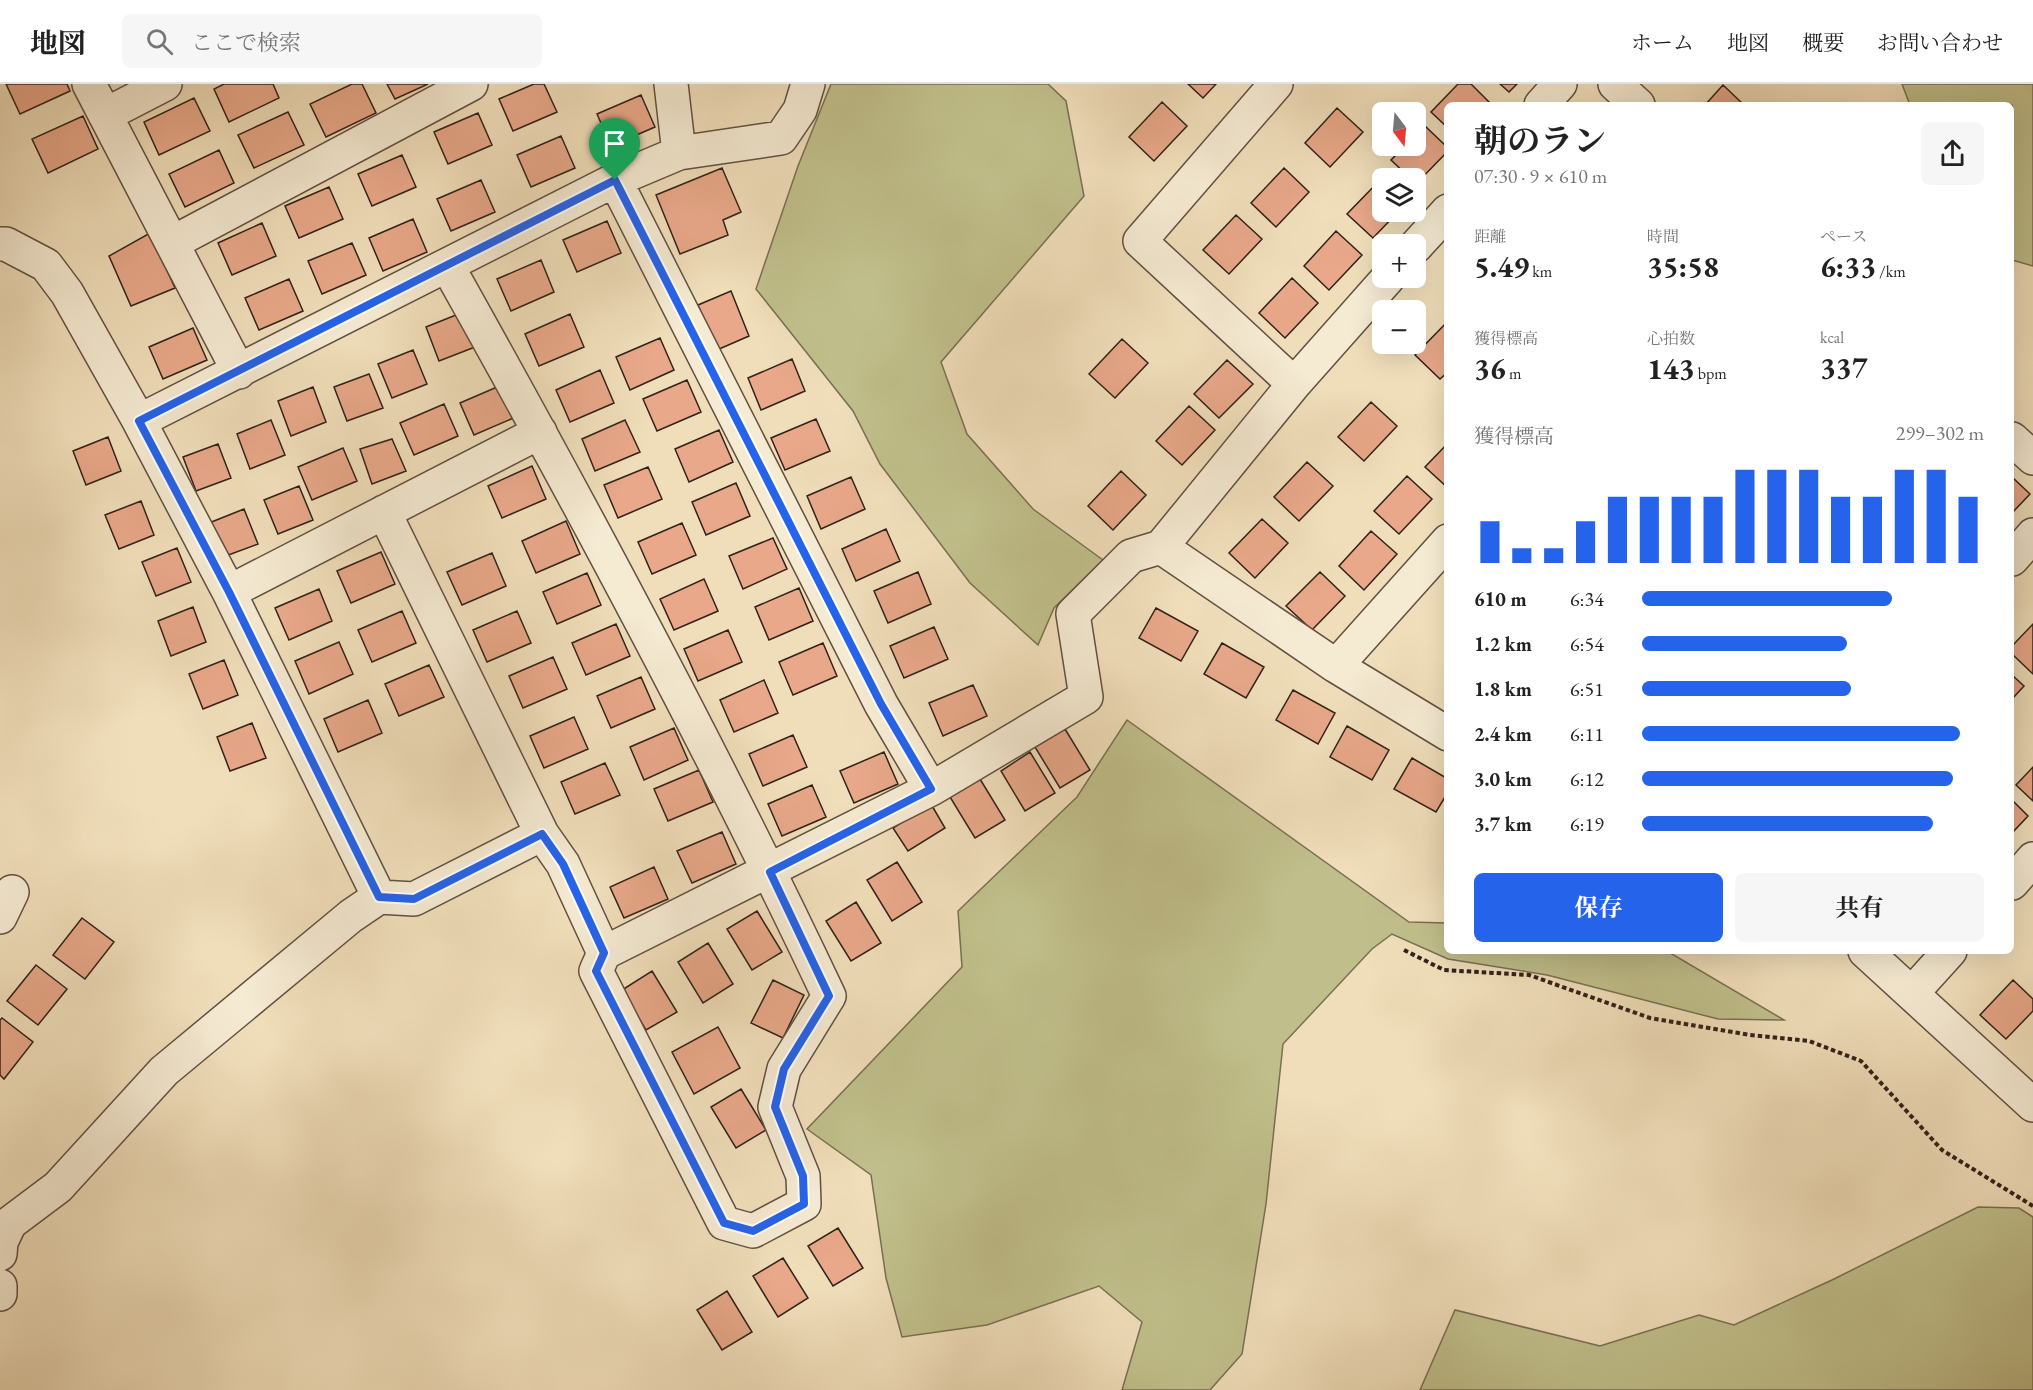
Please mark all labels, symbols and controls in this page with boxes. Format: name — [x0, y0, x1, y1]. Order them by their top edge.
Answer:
search box — [122, 14, 542, 68]
text: 地図 — [30, 25, 86, 61]
icon: search — [143, 25, 176, 58]
text: ここで検索 — [191, 28, 301, 57]
text: ホーム — [1631, 29, 1694, 56]
text: 地図 — [1727, 29, 1769, 56]
text: 概要 — [1802, 29, 1844, 56]
text: お問い合わせ — [1877, 29, 2003, 56]
north arrow — [1372, 102, 1426, 156]
map controls — [1372, 102, 1426, 354]
pin — [589, 118, 640, 180]
text: 朝のラン — [1474, 119, 1606, 162]
button: share — [1921, 122, 1984, 185]
icon: arrive — [598, 127, 631, 160]
text: 07:30 · 9 × 610 m — [1474, 163, 1607, 189]
button: layers — [1372, 168, 1426, 222]
text: 距離 — [1474, 226, 1506, 247]
text: 時間 — [1647, 226, 1679, 247]
text: ペース — [1820, 226, 1867, 247]
button: + — [1372, 234, 1426, 288]
text: 5.49 — [1474, 247, 1529, 286]
text: 35:58 — [1647, 247, 1719, 286]
text: 6:33 — [1820, 247, 1876, 286]
text: km — [1529, 261, 1552, 282]
text: /km — [1876, 261, 1906, 282]
button: − — [1372, 300, 1426, 354]
text: kcal — [1820, 327, 1844, 348]
text: 獲得標高 — [1474, 328, 1538, 349]
text: 心拍数 — [1647, 328, 1695, 349]
text: 337 — [1820, 348, 1868, 387]
text: 36 — [1474, 349, 1506, 388]
text: 143 — [1647, 349, 1695, 388]
text: m — [1506, 363, 1521, 384]
text: bpm — [1695, 363, 1727, 384]
text: 299–302 m — [1896, 420, 1984, 446]
text: 獲得標高 — [1474, 423, 1554, 449]
text: 610 m — [1474, 586, 1527, 612]
text: 6:34 — [1570, 586, 1604, 612]
text: 1.2 km — [1474, 631, 1532, 657]
text: 6:54 — [1570, 631, 1604, 657]
text: 1.8 km — [1474, 676, 1532, 702]
text: 6:51 — [1570, 676, 1604, 702]
text: 2.4 km — [1474, 721, 1532, 747]
text: 6:11 — [1570, 721, 1604, 747]
text: 3.0 km — [1474, 766, 1532, 792]
text: 6:12 — [1570, 766, 1604, 792]
text: 3.7 km — [1474, 811, 1532, 837]
text: 6:19 — [1570, 811, 1604, 837]
button: 保存 — [1474, 873, 1723, 942]
button: 共有 — [1735, 873, 1984, 942]

